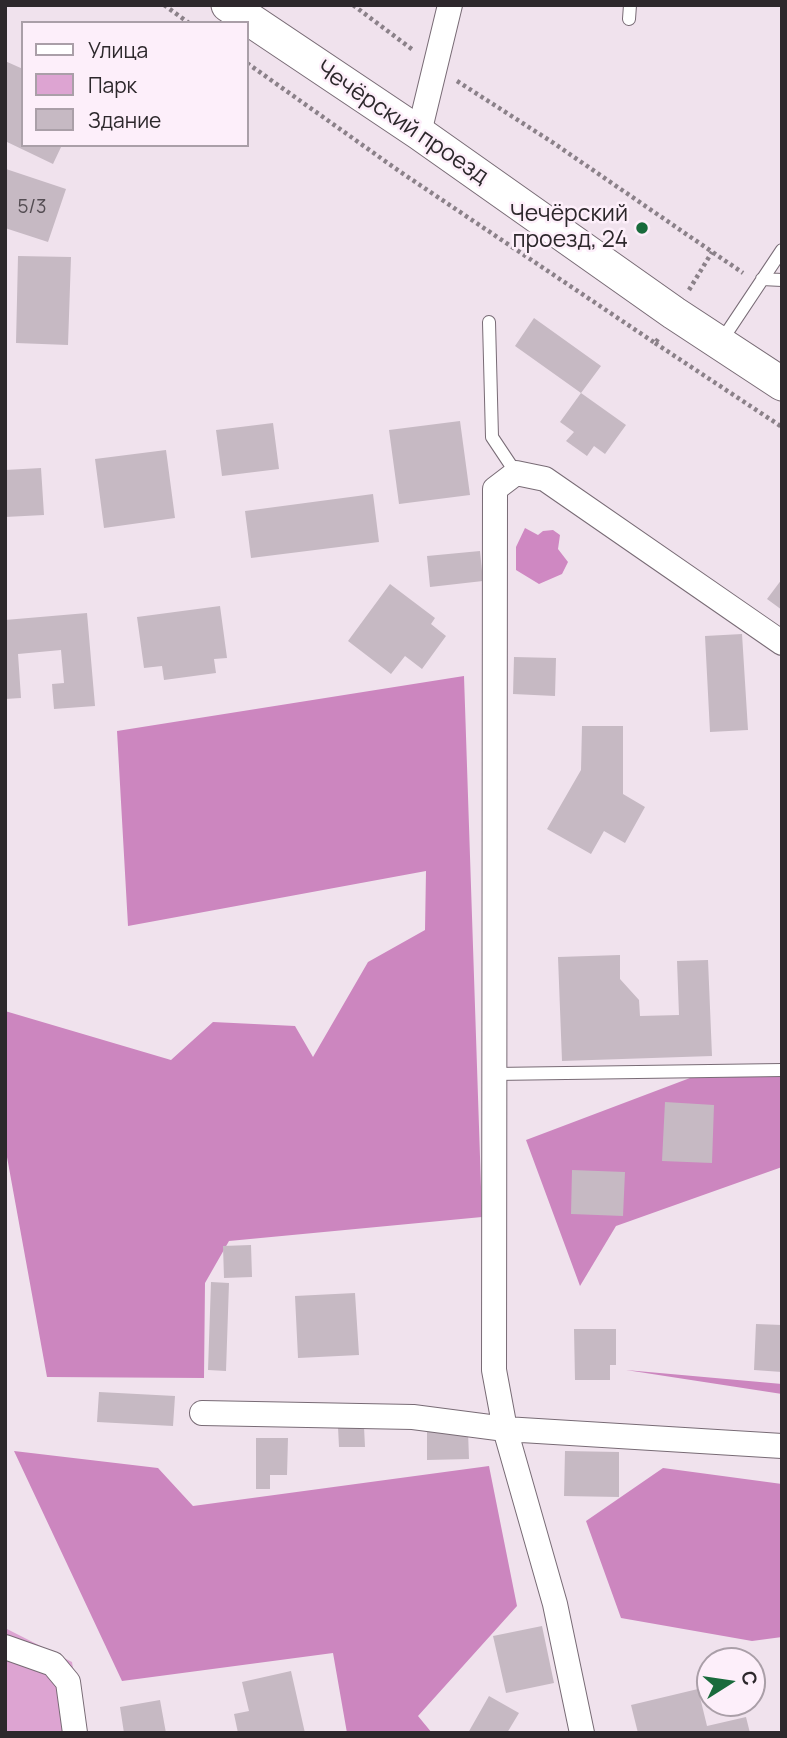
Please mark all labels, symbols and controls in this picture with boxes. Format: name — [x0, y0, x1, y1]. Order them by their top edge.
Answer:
legend — [21, 21, 248, 147]
text: Улица — [88, 36, 148, 64]
street label: Чечёрский проезд — [311, 55, 493, 191]
text: Парк — [88, 71, 137, 99]
text: Здание — [88, 106, 161, 134]
house number: 5/3 — [18, 197, 46, 219]
place label: Чечёрский проезд, 24 — [510, 201, 628, 255]
marker: Чечёрский проезд, 24 — [634, 220, 650, 236]
north arrow — [696, 1647, 766, 1717]
text: С — [735, 1668, 764, 1688]

